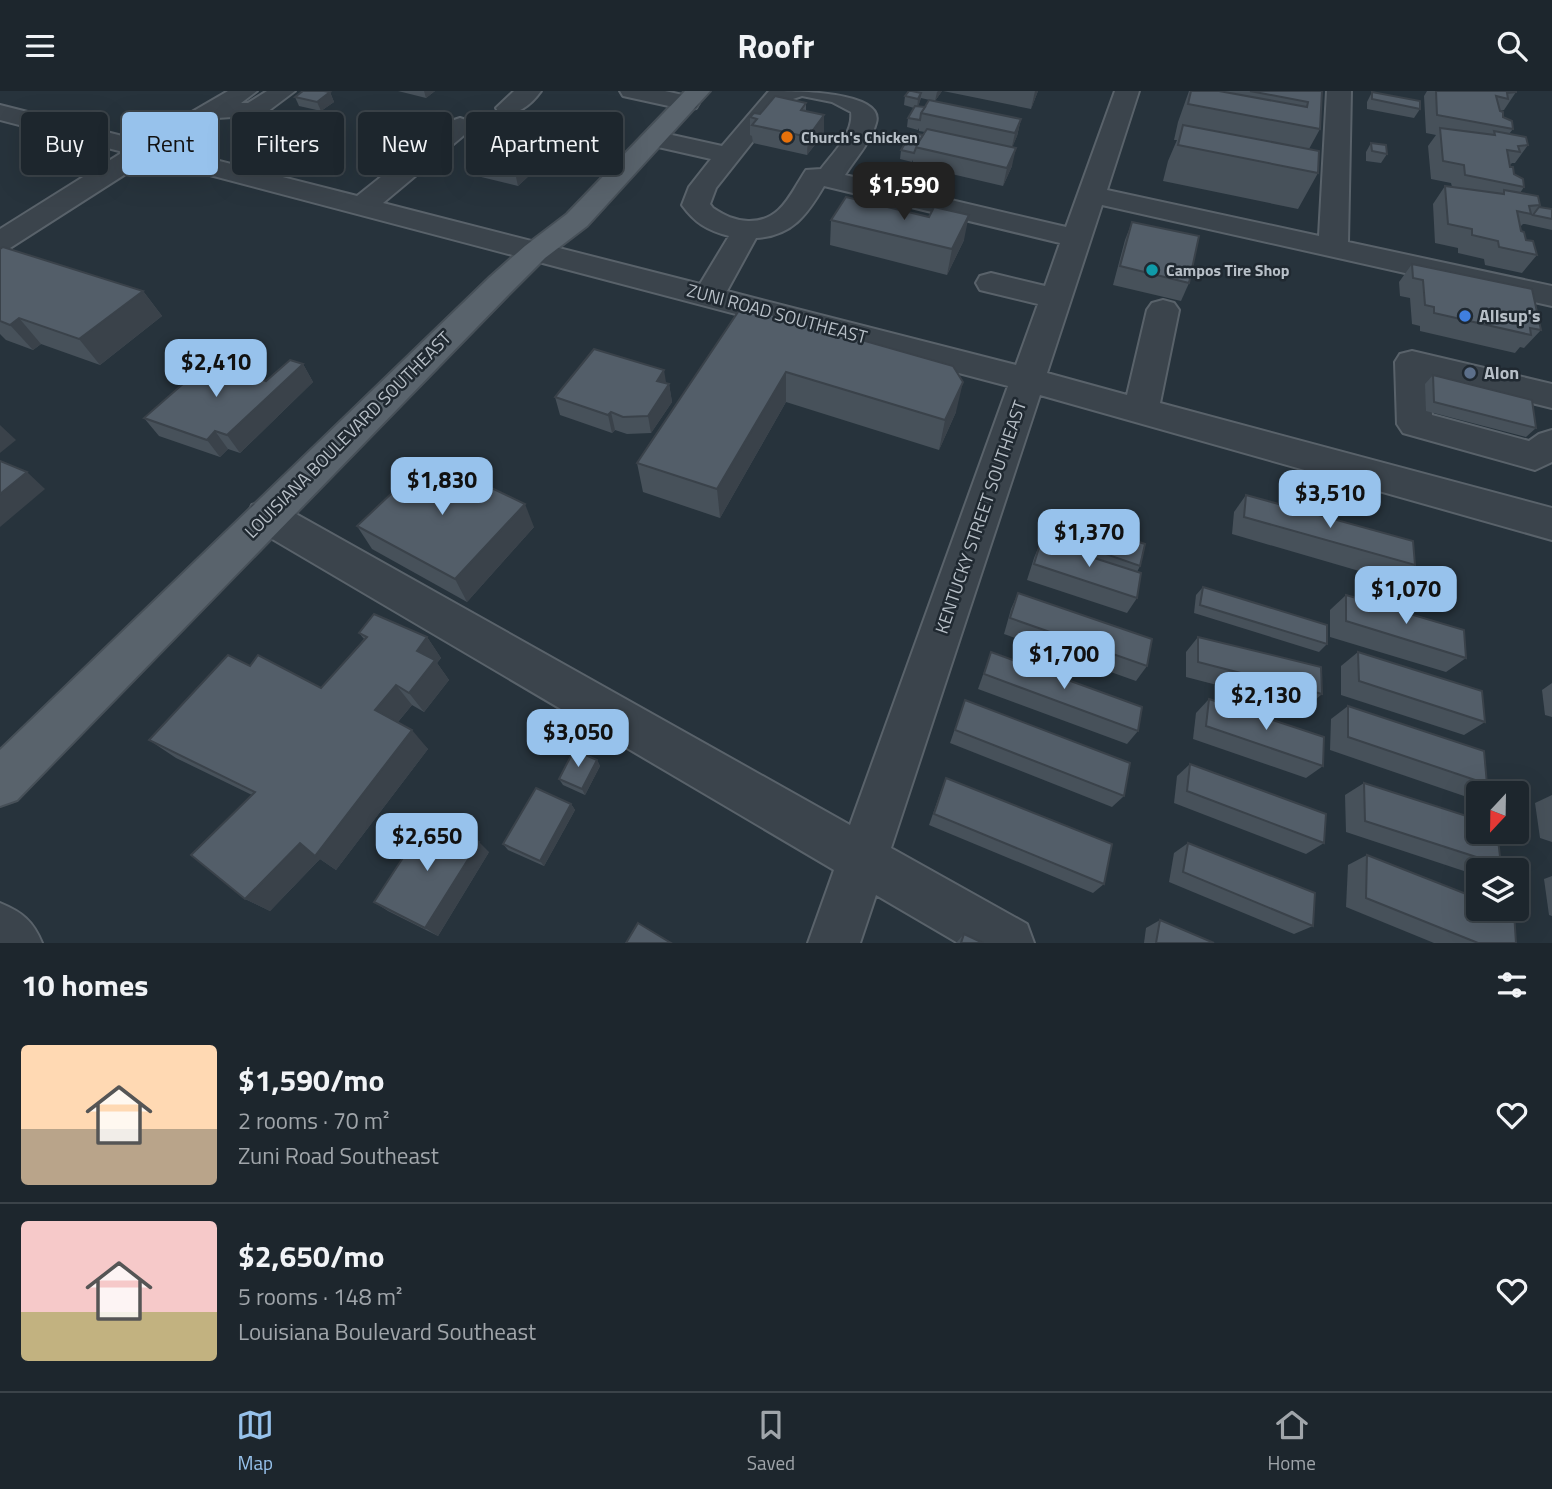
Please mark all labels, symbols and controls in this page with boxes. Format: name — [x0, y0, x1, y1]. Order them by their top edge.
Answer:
text: Roofr — [738, 22, 814, 70]
icon: menu — [21, 27, 59, 65]
icon: search — [1493, 27, 1531, 65]
chip: Buy — [21, 112, 108, 175]
chip: Rent — [122, 112, 218, 175]
chip: Filters — [232, 112, 344, 175]
chip: New — [358, 112, 452, 175]
chip: Apartment — [466, 112, 623, 175]
place label: Church's Chicken — [801, 125, 918, 149]
marker: Church's Chicken — [779, 129, 795, 145]
pin: $1,590 — [847, 163, 961, 222]
text: $1,590 — [869, 167, 939, 202]
place label: Campos Tire Shop — [1166, 258, 1290, 282]
marker: Campos Tire Shop — [1144, 262, 1160, 278]
street label: ZUNI ROAD SOUTHEAST — [684, 276, 871, 351]
place label: Allsup's — [1479, 302, 1540, 329]
marker: Allsup's — [1457, 308, 1473, 324]
street label: LOUISIANA BOULEVARD SOUTHEAST — [238, 325, 458, 544]
pin: $2,410 — [159, 339, 273, 399]
text: $2,410 — [181, 344, 251, 379]
place label: Alon — [1484, 359, 1519, 386]
marker: Alon — [1462, 365, 1478, 381]
street label: KENTUCKY STREET SOUTHEAST — [928, 396, 1033, 637]
pin: $1,830 — [385, 457, 499, 517]
text: $1,830 — [407, 462, 477, 497]
pin: $3,510 — [1273, 471, 1387, 530]
text: $3,510 — [1295, 475, 1365, 510]
pin: $1,370 — [1032, 510, 1146, 569]
text: $1,370 — [1054, 514, 1124, 549]
pin: $1,070 — [1349, 567, 1463, 626]
text: $1,070 — [1371, 571, 1441, 606]
pin: $1,700 — [1007, 631, 1121, 691]
text: $1,700 — [1029, 636, 1099, 671]
pin: $2,130 — [1209, 673, 1323, 732]
text: $2,130 — [1231, 677, 1301, 712]
pin: $3,050 — [521, 709, 635, 769]
text: $3,050 — [543, 714, 613, 749]
north arrow — [1466, 781, 1530, 843]
map controls — [1466, 781, 1529, 921]
pin: $2,650 — [370, 813, 484, 873]
text: $2,650 — [392, 818, 462, 853]
button: layers — [1466, 858, 1529, 921]
text: 10 homes — [21, 962, 148, 1008]
icon: filters — [1493, 966, 1531, 1004]
text: $1,590/mo — [238, 1057, 384, 1103]
icon: home — [77, 1073, 161, 1157]
icon: heart — [1493, 1096, 1531, 1134]
text: 2 rooms · 70 m² — [238, 1103, 389, 1138]
text: Zuni Road Southeast — [238, 1138, 439, 1173]
text: $2,650/mo — [238, 1233, 384, 1279]
icon: home — [77, 1249, 161, 1333]
icon: heart — [1493, 1272, 1531, 1310]
text: 5 rooms · 148 m² — [238, 1279, 402, 1314]
text: Louisiana Boulevard Southeast — [238, 1314, 536, 1349]
tab: Map — [236, 1406, 274, 1477]
tab: Saved — [747, 1406, 795, 1477]
tab: Home — [1268, 1406, 1316, 1477]

